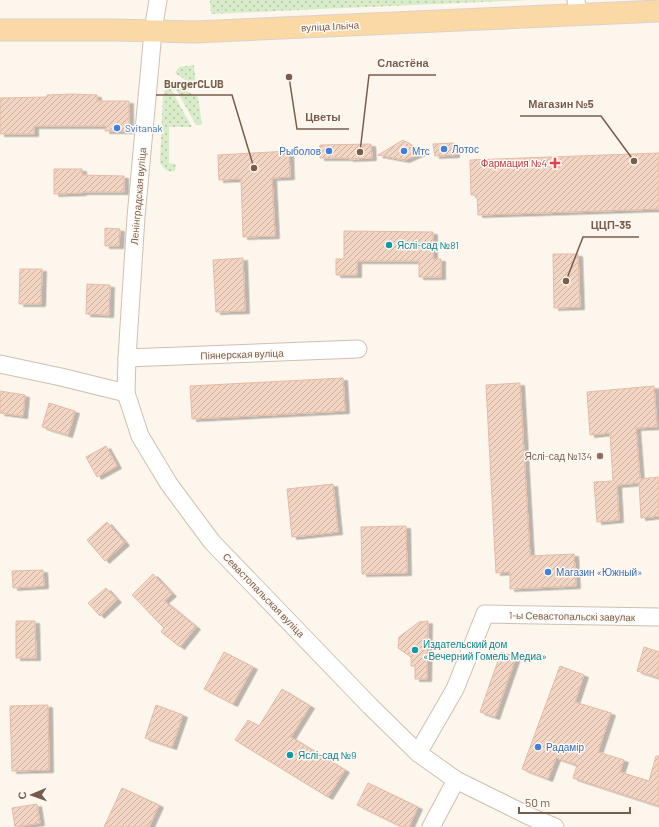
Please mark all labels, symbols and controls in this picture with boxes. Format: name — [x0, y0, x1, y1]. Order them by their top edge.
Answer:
street label: вуліца Ільіча — [301, 18, 360, 34]
callout: Сластёна — [369, 52, 436, 75]
text: Сластёна — [377, 56, 430, 69]
callout: BurgerCLUB — [156, 72, 232, 95]
text: BurgerCLUB — [164, 77, 224, 90]
callout: Магазин №5 — [520, 93, 601, 116]
text: Магазин №5 — [528, 97, 594, 110]
callout: Цветы — [297, 106, 349, 129]
text: Цветы — [305, 110, 341, 123]
place label: Svitanak — [125, 122, 162, 134]
marker: Svitanak — [112, 123, 122, 133]
place label: Лотос — [452, 143, 479, 155]
marker: Лотос — [439, 144, 449, 154]
place label: Рыболов — [279, 145, 321, 157]
place label: Мтс — [412, 145, 430, 157]
street label: Ленінградская вуліца — [128, 146, 148, 245]
marker: Рыболов — [324, 146, 334, 156]
marker: Мтс — [399, 146, 409, 156]
place label: Фармация №4 — [481, 157, 547, 169]
marker: Фармация №4 — [550, 158, 560, 168]
callout: ЦЦП-35 — [583, 214, 639, 237]
text: ЦЦП-35 — [591, 218, 631, 231]
place label: Яслі-сад №81 — [397, 239, 459, 251]
marker: Яслі-сад №81 — [384, 240, 394, 250]
street label: Піянерская вуліца — [200, 347, 284, 361]
place label: Яслі-сад №134 — [524, 450, 592, 462]
marker: Яслі-сад №134 — [595, 451, 605, 461]
street label: Севастопальская вуліца — [221, 550, 308, 640]
place label: Магазин «Южный» — [556, 566, 642, 578]
marker: Магазин «Южный» — [543, 567, 553, 577]
street label: 1-ы Севастопальскі завулак — [509, 609, 636, 623]
place label: Издательский дом «Вечерний Гомель Медиа» — [423, 638, 547, 662]
marker: Издательский дом «Вечерний Гомель Медиа» — [410, 645, 420, 655]
place label: Радамір — [546, 741, 584, 753]
marker: Радамір — [533, 742, 543, 752]
place label: Яслі-сад №9 — [298, 749, 357, 761]
marker: Яслі-сад №9 — [285, 750, 295, 760]
north arrow — [12, 775, 52, 815]
scale bar — [519, 789, 630, 815]
text: С — [15, 791, 28, 800]
text: 50 m — [525, 795, 550, 809]

